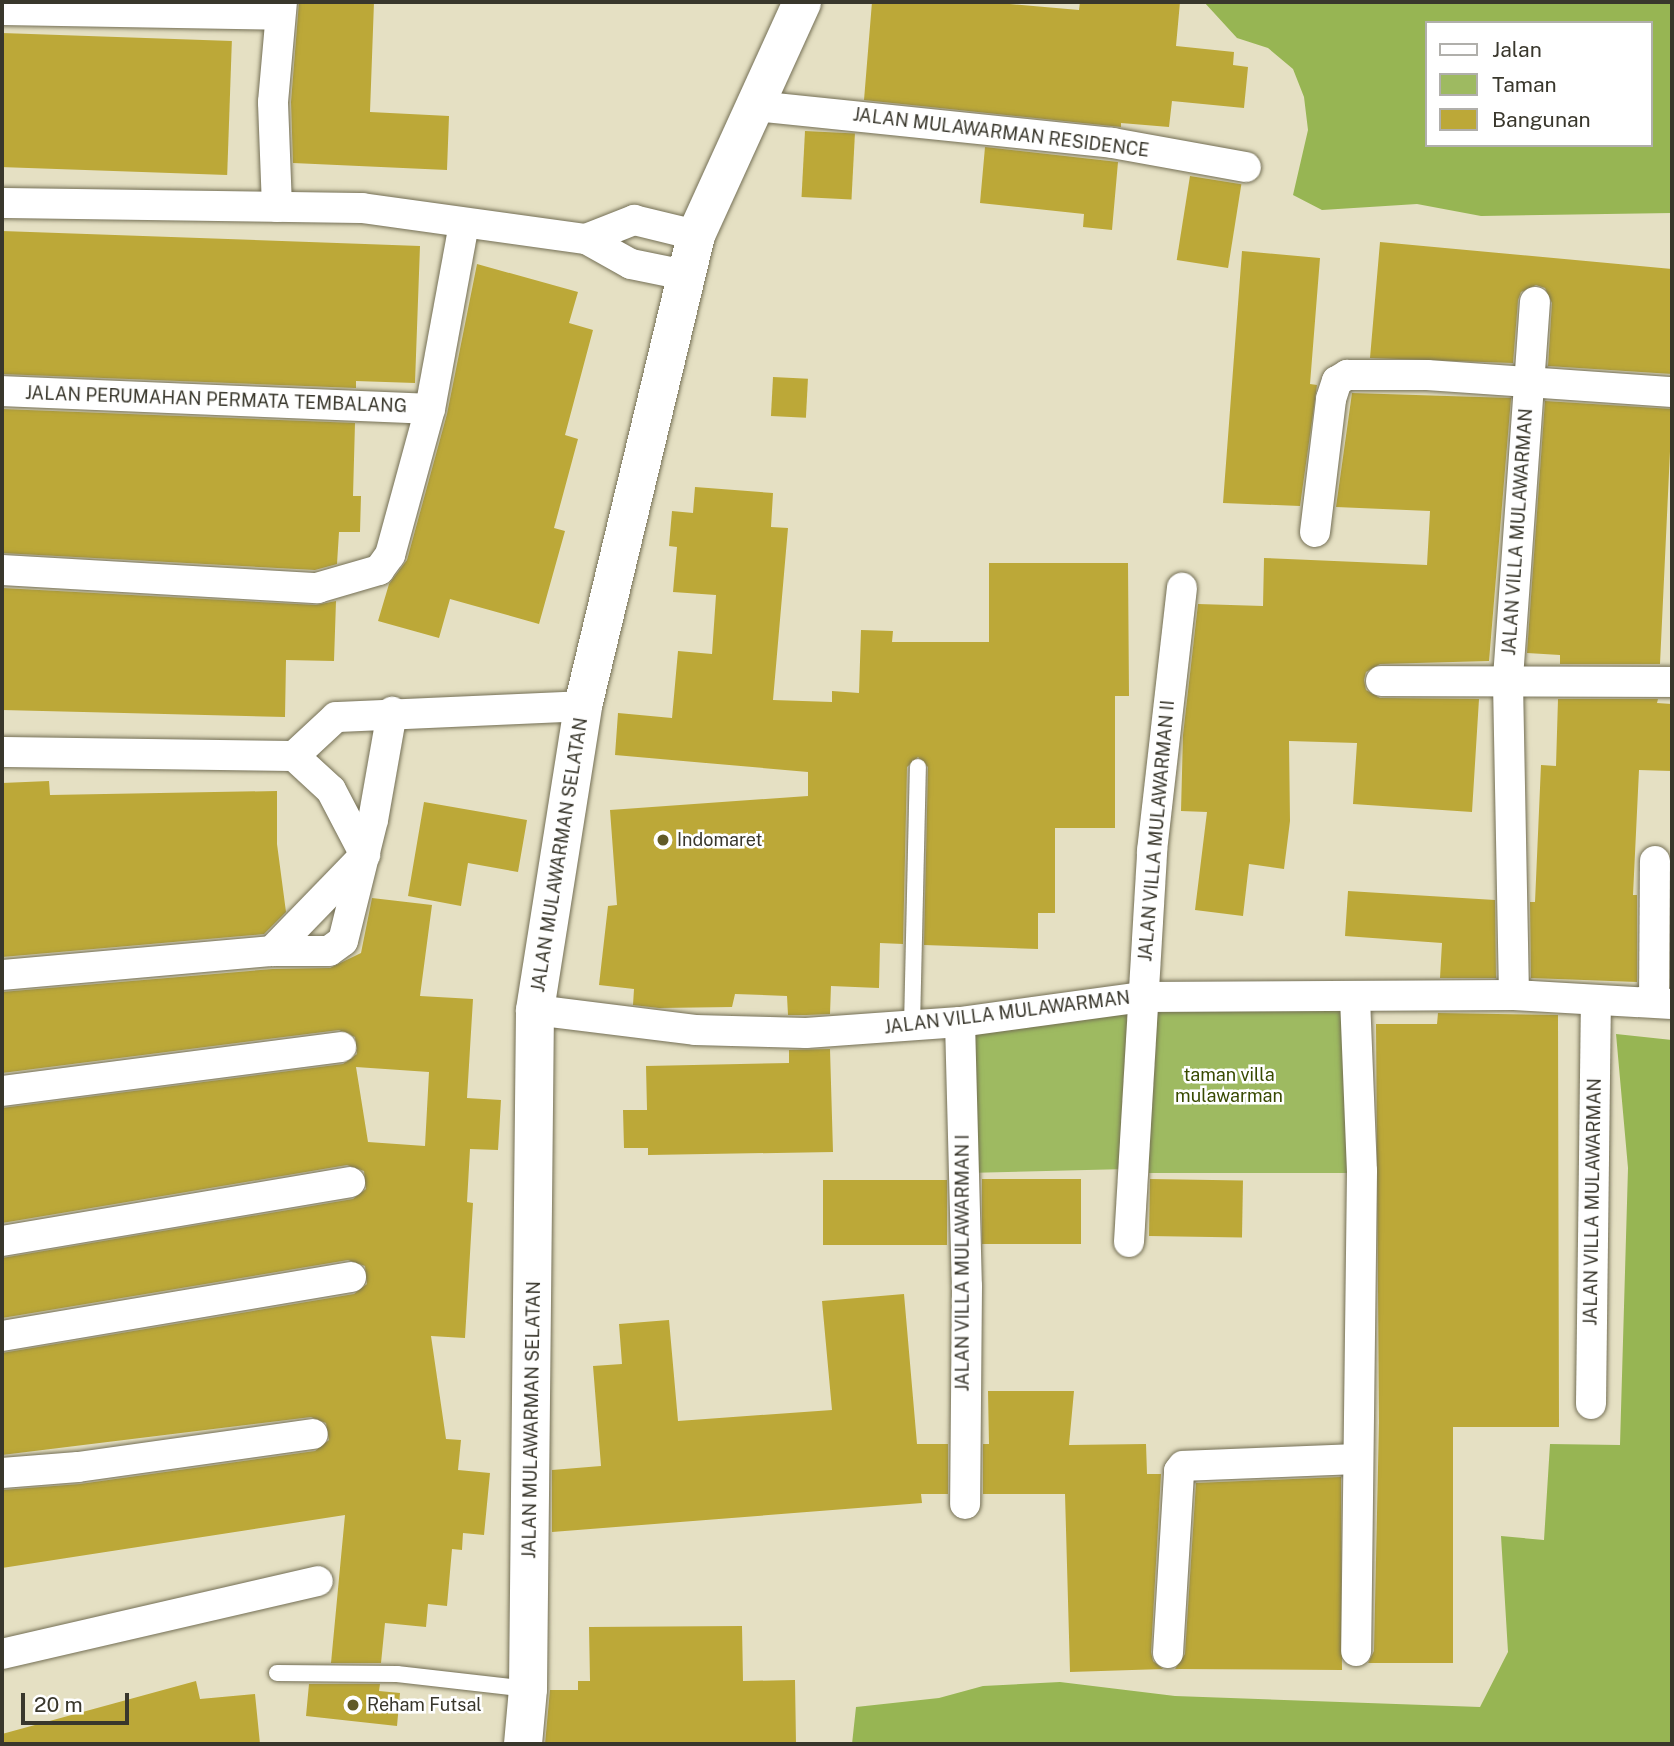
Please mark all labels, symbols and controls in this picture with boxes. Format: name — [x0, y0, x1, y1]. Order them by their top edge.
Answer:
legend — [1426, 21, 1653, 147]
text: Jalan — [1492, 37, 1542, 62]
text: Taman — [1492, 72, 1557, 97]
street label: JALAN MULAWARMAN RESIDENCE — [852, 104, 1150, 162]
text: Bangunan — [1492, 107, 1591, 132]
street label: JALAN PERUMAHAN PERMATA TEMBALANG — [25, 383, 407, 417]
street label: JALAN VILLA MULAWARMAN — [1499, 407, 1537, 657]
street label: JALAN VILLA MULAWARMAN II — [1135, 699, 1179, 963]
street label: JALAN MULAWARMAN SELATAN — [528, 716, 592, 994]
place label: Indomaret — [677, 829, 763, 851]
marker: Indomaret — [655, 832, 671, 848]
street label: JALAN VILLA MULAWARMAN — [883, 987, 1131, 1039]
park label: taman villa mulawarman — [1175, 1065, 1283, 1108]
street label: JALAN VILLA MULAWARMAN — [1580, 1078, 1606, 1326]
street label: JALAN VILLA MULAWARMAN I — [952, 1134, 974, 1392]
street label: JALAN MULAWARMAN SELATAN — [519, 1281, 545, 1559]
scale bar — [24, 1680, 133, 1724]
text: 20 m — [34, 1692, 83, 1717]
place label: Reham Futsal — [367, 1694, 482, 1716]
marker: Reham Futsal — [345, 1697, 361, 1713]

